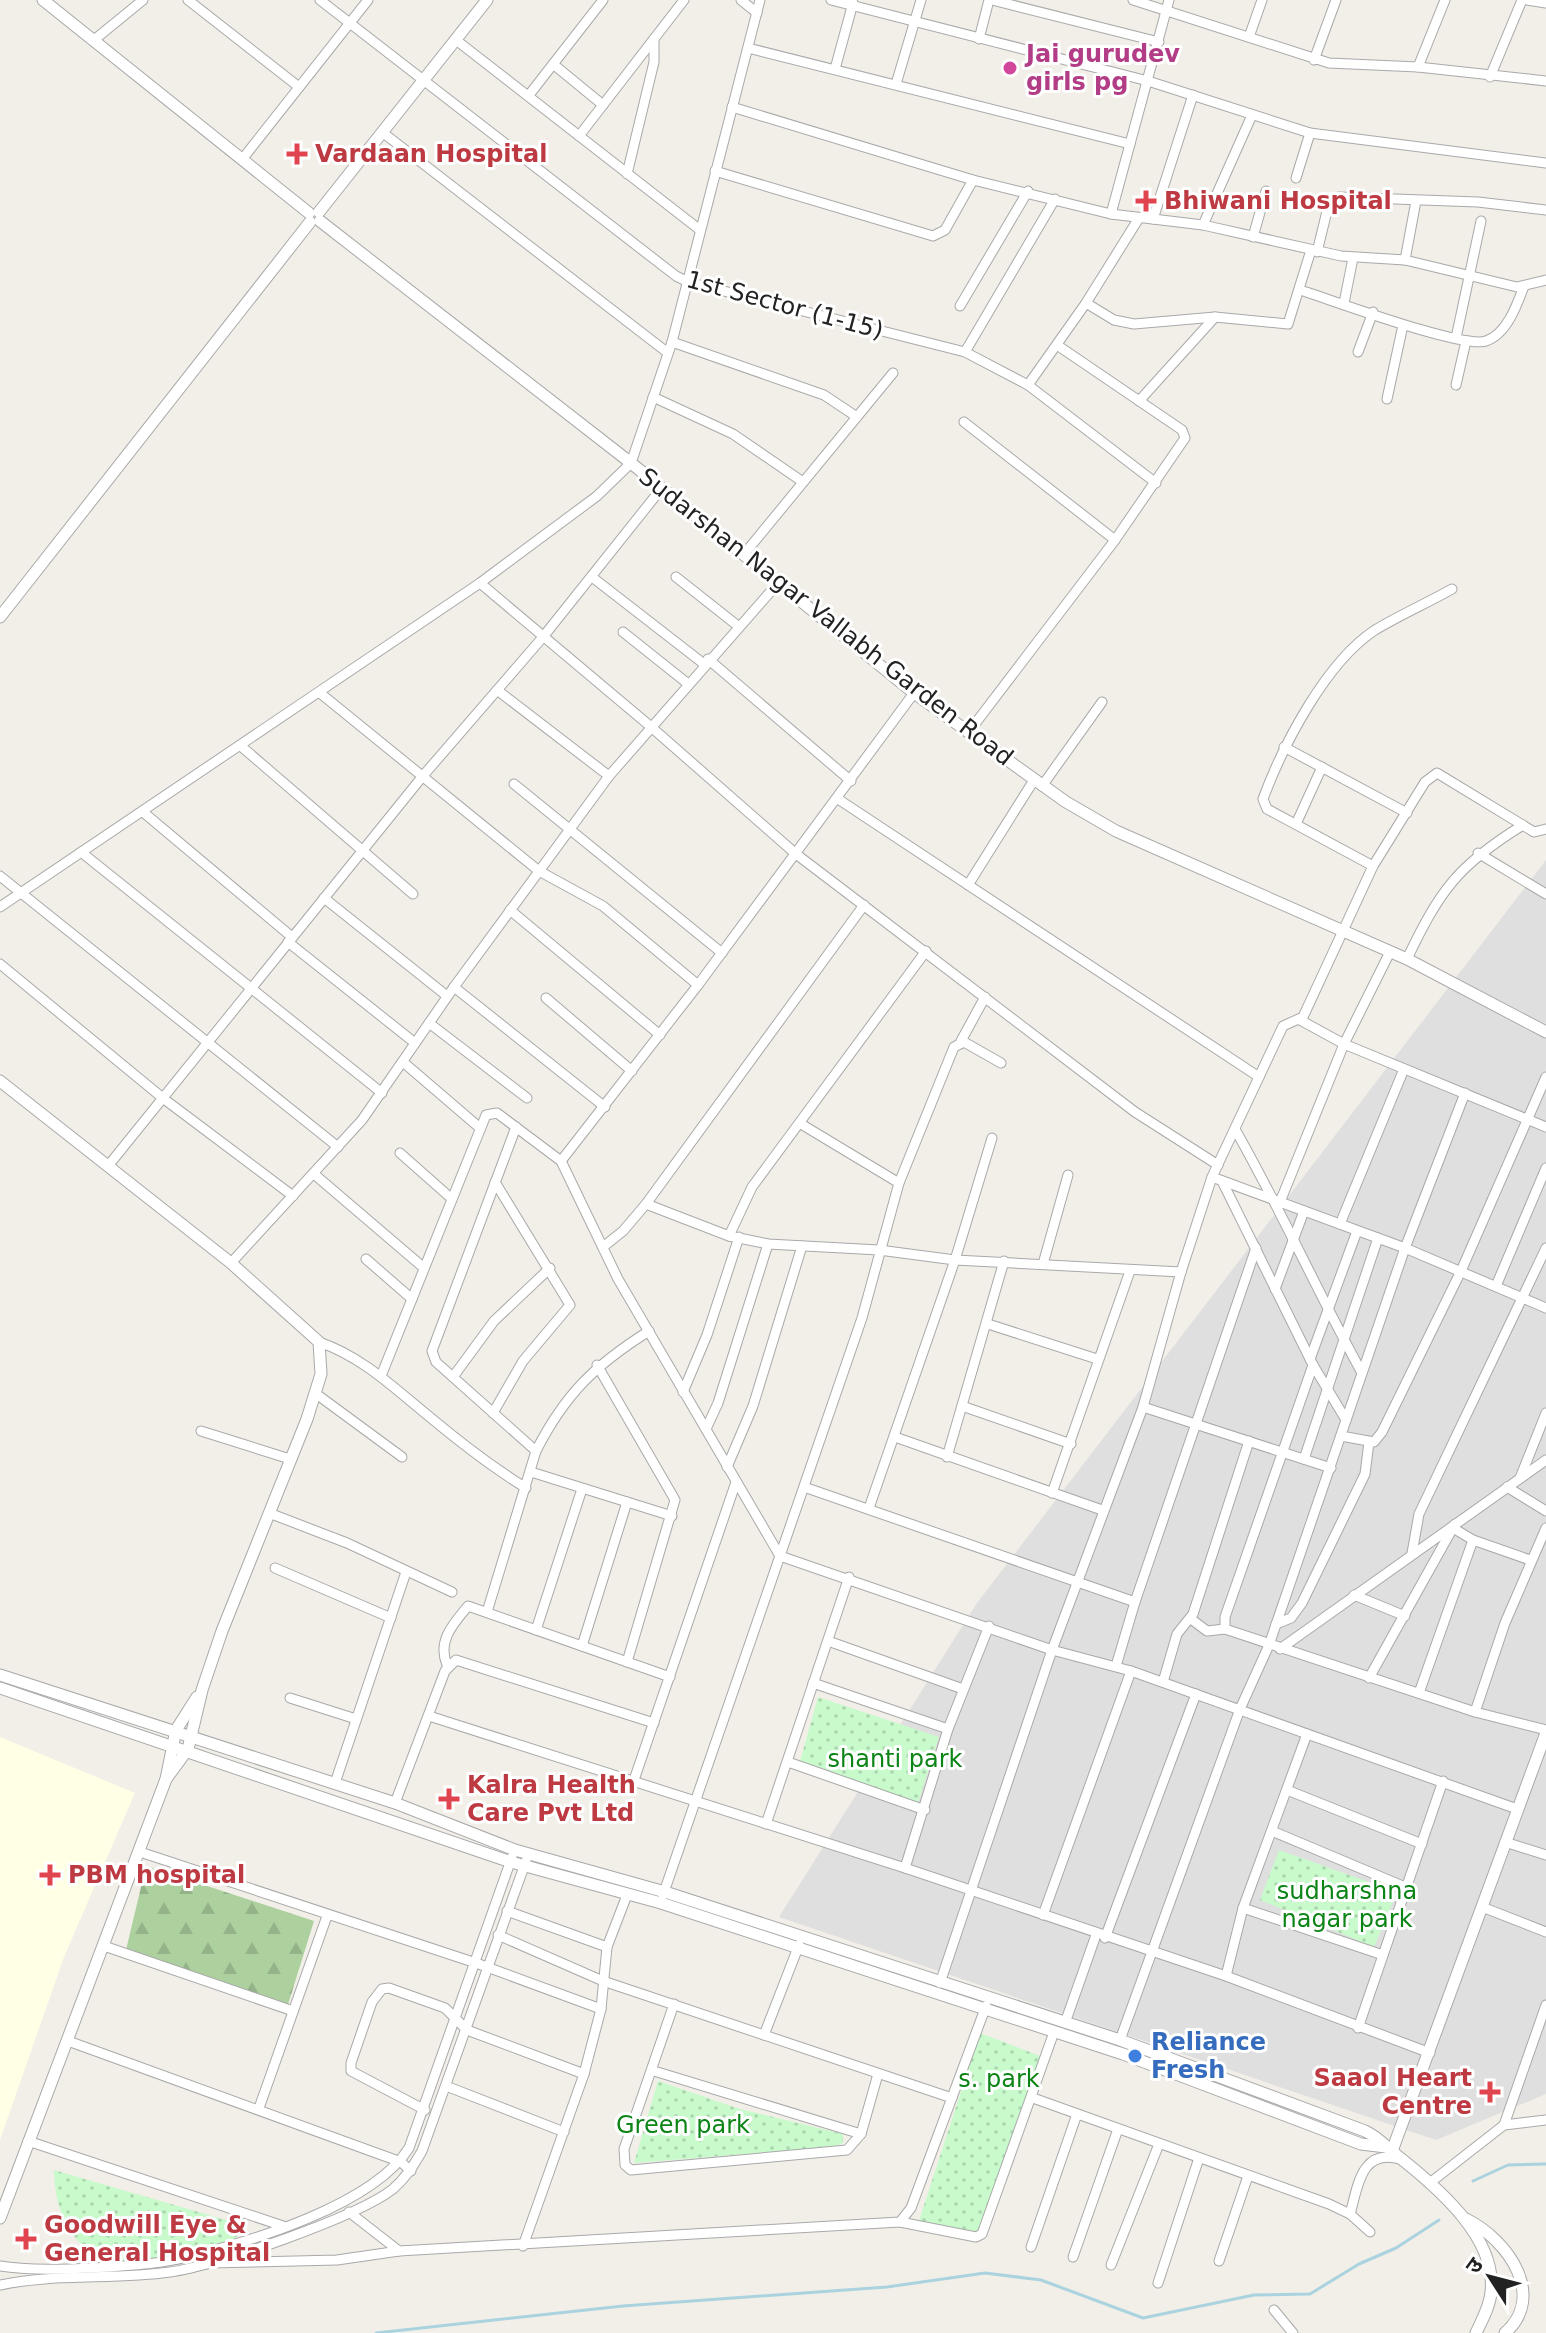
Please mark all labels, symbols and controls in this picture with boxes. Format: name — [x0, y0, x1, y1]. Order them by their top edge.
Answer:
place label: Jai gurudev girls pg — [1024, 40, 1180, 96]
marker: Jai gurudev girls pg — [1001, 59, 1019, 77]
place label: Vardaan Hospital — [315, 140, 547, 168]
marker: Vardaan Hospital — [286, 143, 308, 165]
place label: Bhiwani Hospital — [1164, 187, 1392, 215]
marker: Bhiwani Hospital — [1135, 190, 1157, 212]
street label: 1st Sector (1-15) — [683, 265, 887, 345]
street label: Sudarshan Nagar Vallabh Garden Road — [633, 462, 1019, 772]
park label: shanti park — [827, 1745, 963, 1773]
place label: Kalra Health Care Pvt Ltd — [467, 1771, 636, 1827]
marker: Kalra Health Care Pvt Ltd — [438, 1788, 460, 1810]
place label: PBM hospital — [68, 1861, 245, 1889]
marker: PBM hospital — [39, 1864, 61, 1886]
park label: sudharshna nagar park — [1277, 1877, 1417, 1933]
place label: Reliance Fresh — [1151, 2028, 1266, 2084]
marker: Reliance Fresh — [1126, 2047, 1144, 2065]
place label: Saaol Heart Centre — [1313, 2064, 1472, 2120]
park label: s. park — [958, 2065, 1040, 2093]
marker: Saaol Heart Centre — [1479, 2081, 1501, 2103]
park label: Green park — [616, 2111, 750, 2139]
place label: Goodwill Eye & General Hospital — [44, 2211, 270, 2267]
marker: Goodwill Eye & General Hospital — [15, 2228, 37, 2250]
north arrow — [1450, 2237, 1530, 2317]
text: उ — [1460, 2252, 1489, 2278]

